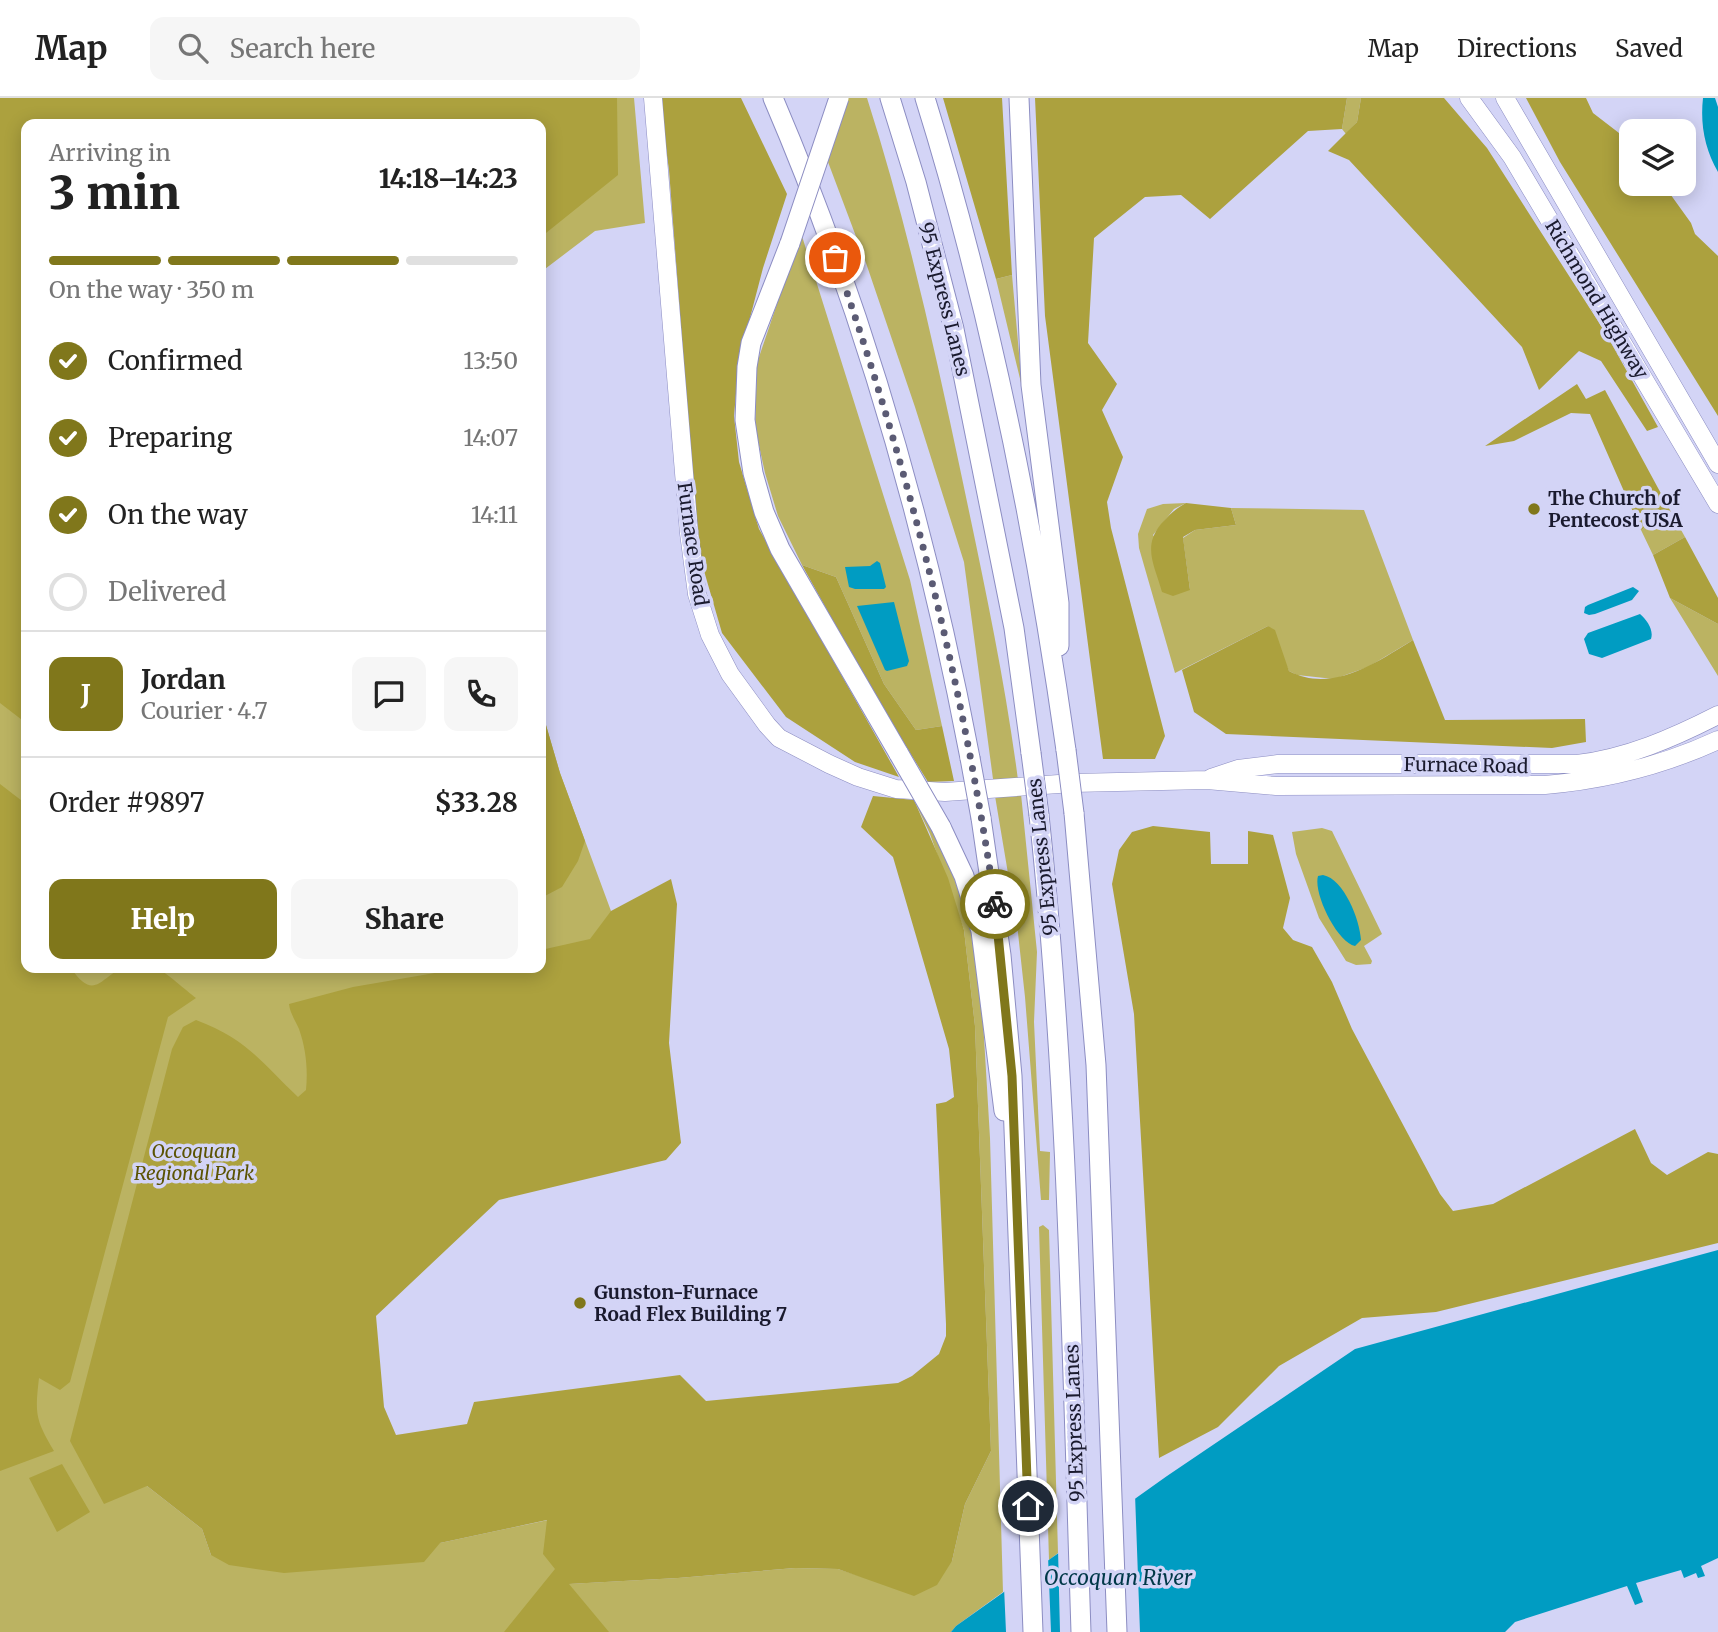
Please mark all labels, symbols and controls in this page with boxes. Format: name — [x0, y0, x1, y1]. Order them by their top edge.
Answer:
search box — [150, 17, 640, 80]
text: Map — [35, 28, 108, 69]
icon: search — [174, 29, 212, 67]
text: Search here — [230, 32, 375, 65]
text: Map — [1368, 33, 1419, 64]
text: Directions — [1457, 33, 1577, 64]
text: Saved — [1615, 33, 1683, 64]
map controls — [1619, 119, 1696, 196]
button: layers — [1619, 119, 1696, 196]
text: Arriving in — [49, 138, 171, 167]
text: 14:18–14:23 — [379, 162, 518, 195]
text: 3 min — [49, 164, 180, 222]
street label: Richmond Highway — [1540, 215, 1654, 383]
street label: 95 Express Lanes — [914, 220, 976, 378]
pin — [805, 228, 865, 288]
icon: bag — [816, 239, 854, 277]
text: On the way · 350 m — [49, 275, 254, 304]
icon: check — [49, 342, 87, 380]
text: Confirmed — [108, 344, 243, 377]
text: 13:50 — [463, 346, 518, 375]
icon: check — [49, 419, 87, 457]
text: Preparing — [108, 421, 232, 454]
text: 14:07 — [463, 423, 518, 452]
street label: Furnace Road — [672, 481, 714, 607]
place label: The Church of Pentecost USA — [1548, 486, 1683, 532]
icon: check — [49, 496, 87, 534]
text: On the way — [108, 498, 248, 531]
text: 14:11 — [471, 500, 518, 529]
marker: The Church of Pentecost USA — [1526, 501, 1542, 517]
text: Delivered — [108, 575, 227, 608]
button: chat — [352, 657, 426, 731]
button: phone — [444, 657, 518, 731]
text: Jordan — [141, 663, 226, 696]
text: J — [81, 678, 91, 711]
text: Courier · 4.7 — [141, 696, 268, 725]
street label: Furnace Road — [1404, 752, 1528, 778]
street label: 95 Express Lanes — [1022, 777, 1062, 937]
text: Order #9897 — [49, 786, 205, 819]
text: $33.28 — [435, 786, 518, 819]
courier — [960, 869, 1030, 939]
button: Help — [49, 879, 277, 959]
button: Share — [291, 879, 518, 959]
icon: bike — [976, 885, 1014, 923]
park label: Occoquan Regional Park — [134, 1139, 255, 1185]
place label: Gunston-Furnace Road Flex Building 7 — [594, 1280, 787, 1326]
marker: Gunston-Furnace Road Flex Building 7 — [572, 1295, 588, 1311]
street label: 95 Express Lanes — [1059, 1344, 1089, 1502]
pin — [998, 1476, 1058, 1536]
icon: home — [1009, 1487, 1047, 1525]
water label: Occoquan River — [1044, 1564, 1193, 1591]

